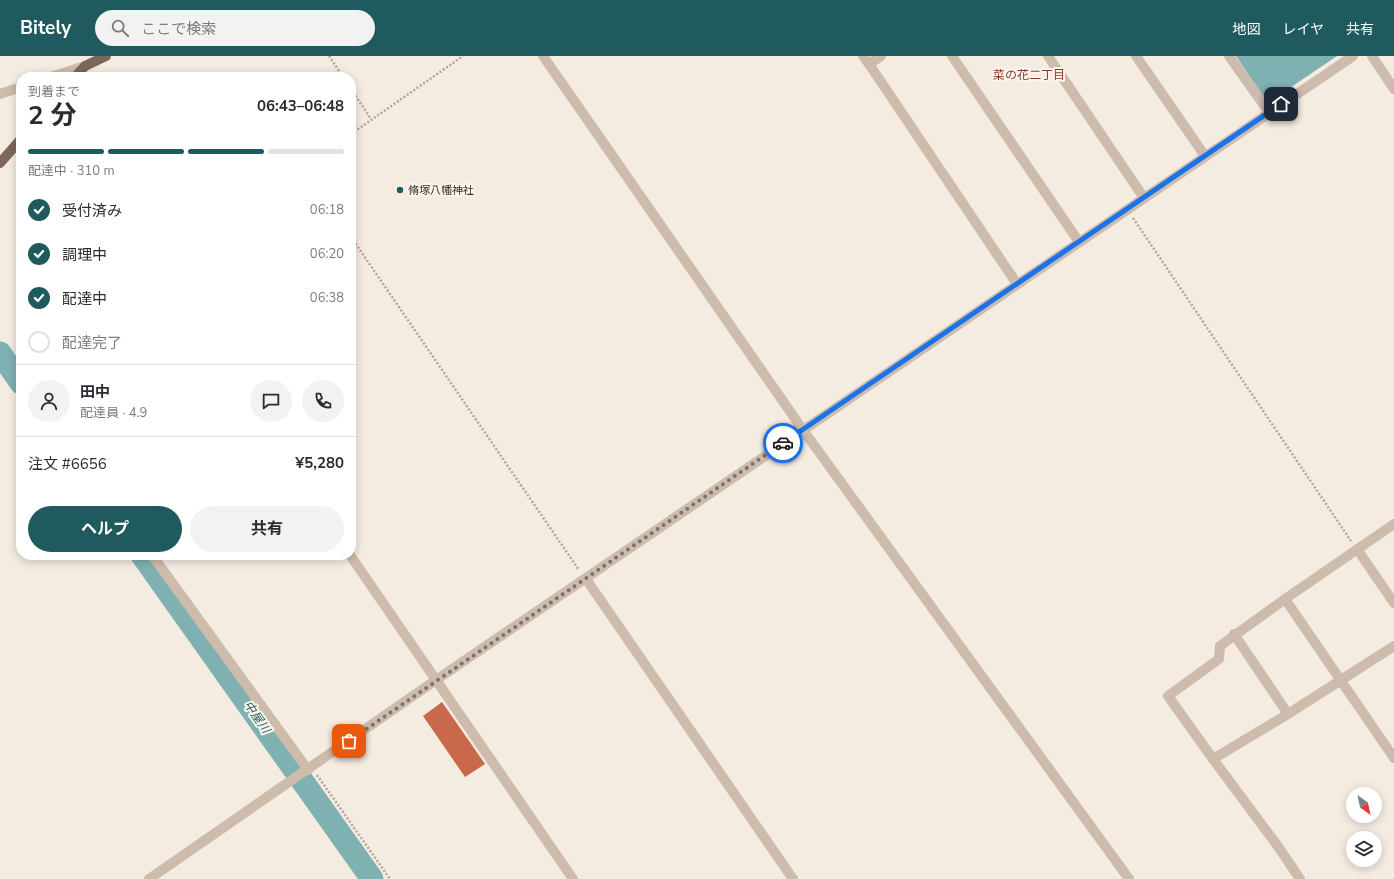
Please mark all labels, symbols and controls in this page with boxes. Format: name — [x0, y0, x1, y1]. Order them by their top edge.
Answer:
search box — [95, 10, 375, 46]
text: Bitely — [20, 15, 71, 41]
icon: search — [109, 17, 131, 39]
text: ここで検索 — [141, 19, 216, 39]
text: 地図 — [1232, 20, 1260, 39]
text: レイヤ — [1282, 20, 1324, 39]
text: 共有 — [1346, 20, 1374, 39]
district label: 菜の花二丁目 — [993, 67, 1065, 83]
text: 到着まで — [28, 83, 80, 101]
pin — [1264, 87, 1298, 121]
icon: home — [1270, 93, 1292, 115]
text: 06:43–06:48 — [257, 96, 344, 116]
text: 2 分 — [28, 98, 77, 133]
text: 配達中 · 310 m — [28, 162, 115, 180]
place label: 脩塚八幡神社 — [408, 183, 474, 198]
marker: 脩塚八幡神社 — [395, 185, 405, 195]
icon: check — [28, 199, 50, 221]
text: 受付済み — [62, 201, 122, 221]
text: 06:18 — [310, 201, 344, 219]
icon: check — [28, 243, 50, 265]
text: 調理中 — [62, 245, 107, 265]
text: 06:20 — [310, 245, 344, 263]
icon: check — [28, 287, 50, 309]
text: 配達中 — [62, 289, 107, 309]
text: 06:38 — [310, 289, 344, 307]
text: 配達完了 — [62, 333, 122, 353]
button: person — [28, 380, 70, 422]
button: chat — [250, 380, 292, 422]
button: phone — [302, 380, 344, 422]
text: 田中 — [80, 382, 110, 402]
text: 配達員 · 4.9 — [80, 404, 147, 422]
courier — [763, 423, 803, 463]
icon: car — [772, 432, 794, 454]
text: ¥5,280 — [295, 453, 344, 473]
text: 注文 #6656 — [28, 454, 107, 474]
button: ヘルプ — [28, 506, 182, 552]
button: 共有 — [190, 506, 344, 552]
water label: 中屋川 — [240, 698, 275, 738]
pin — [332, 724, 366, 758]
icon: bag — [338, 730, 360, 752]
north arrow — [1346, 787, 1382, 823]
map controls — [1346, 787, 1382, 867]
button: layers — [1346, 831, 1382, 867]

